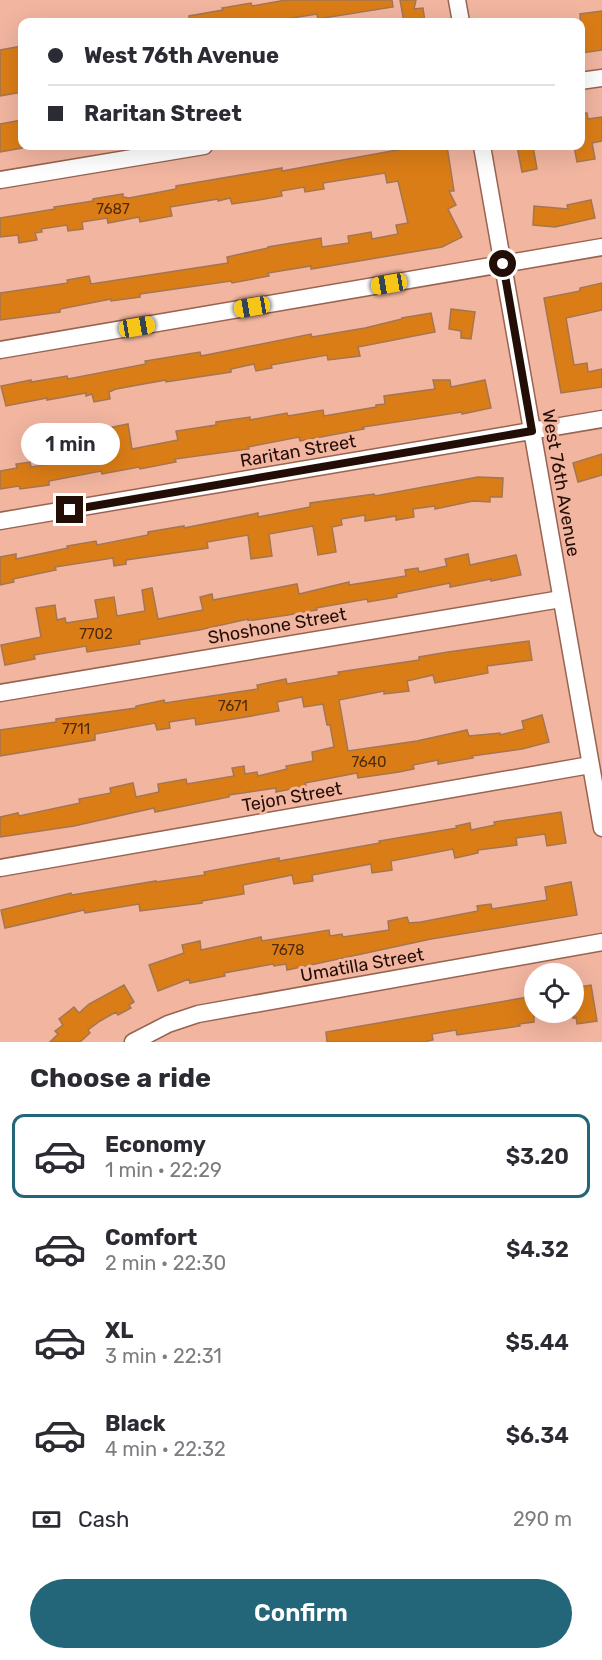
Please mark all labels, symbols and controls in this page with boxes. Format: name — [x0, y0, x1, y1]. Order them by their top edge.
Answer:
text: West 76th Avenue — [84, 42, 279, 69]
text: Raritan Street — [84, 100, 242, 127]
house number: 7687 — [96, 200, 130, 218]
route start — [489, 250, 516, 277]
car — [370, 272, 408, 296]
car — [233, 295, 271, 319]
car — [118, 315, 156, 339]
street label: West 76th Avenue — [537, 408, 585, 558]
callout: 1 min — [20, 423, 119, 465]
street label: Raritan Street — [238, 430, 358, 472]
text: 1 min — [45, 432, 96, 456]
route end — [56, 496, 83, 523]
street label: Shoshone Street — [206, 603, 348, 649]
house number: 7702 — [79, 625, 113, 643]
house number: 7671 — [218, 697, 248, 715]
house number: 7711 — [62, 720, 90, 738]
house number: 7640 — [351, 753, 387, 771]
street label: Tejon Street — [240, 777, 344, 817]
house number: 7678 — [271, 941, 305, 959]
street label: Umatilla Street — [299, 943, 425, 987]
map controls — [524, 963, 584, 1023]
button: locate — [524, 963, 584, 1023]
text: Choose a ride — [30, 1062, 211, 1094]
icon: car — [33, 1129, 87, 1183]
text: Economy — [105, 1131, 206, 1158]
text: $3.20 — [506, 1143, 569, 1170]
text: 1 min · 22:29 — [105, 1158, 222, 1182]
icon: car — [33, 1222, 87, 1276]
text: Comfort — [105, 1224, 197, 1251]
text: $4.32 — [506, 1236, 569, 1263]
text: 2 min · 22:30 — [105, 1251, 226, 1275]
icon: car — [33, 1315, 87, 1369]
text: XL — [105, 1317, 133, 1344]
text: $5.44 — [506, 1329, 569, 1356]
text: 3 min · 22:31 — [105, 1344, 222, 1368]
icon: car — [33, 1408, 87, 1462]
text: Black — [105, 1410, 166, 1437]
text: $6.34 — [506, 1422, 569, 1449]
text: 4 min · 22:32 — [105, 1437, 226, 1461]
icon: cash — [30, 1503, 63, 1536]
text: Cash — [78, 1506, 129, 1533]
text: 290 m — [513, 1507, 572, 1531]
button: Confirm — [30, 1579, 572, 1648]

